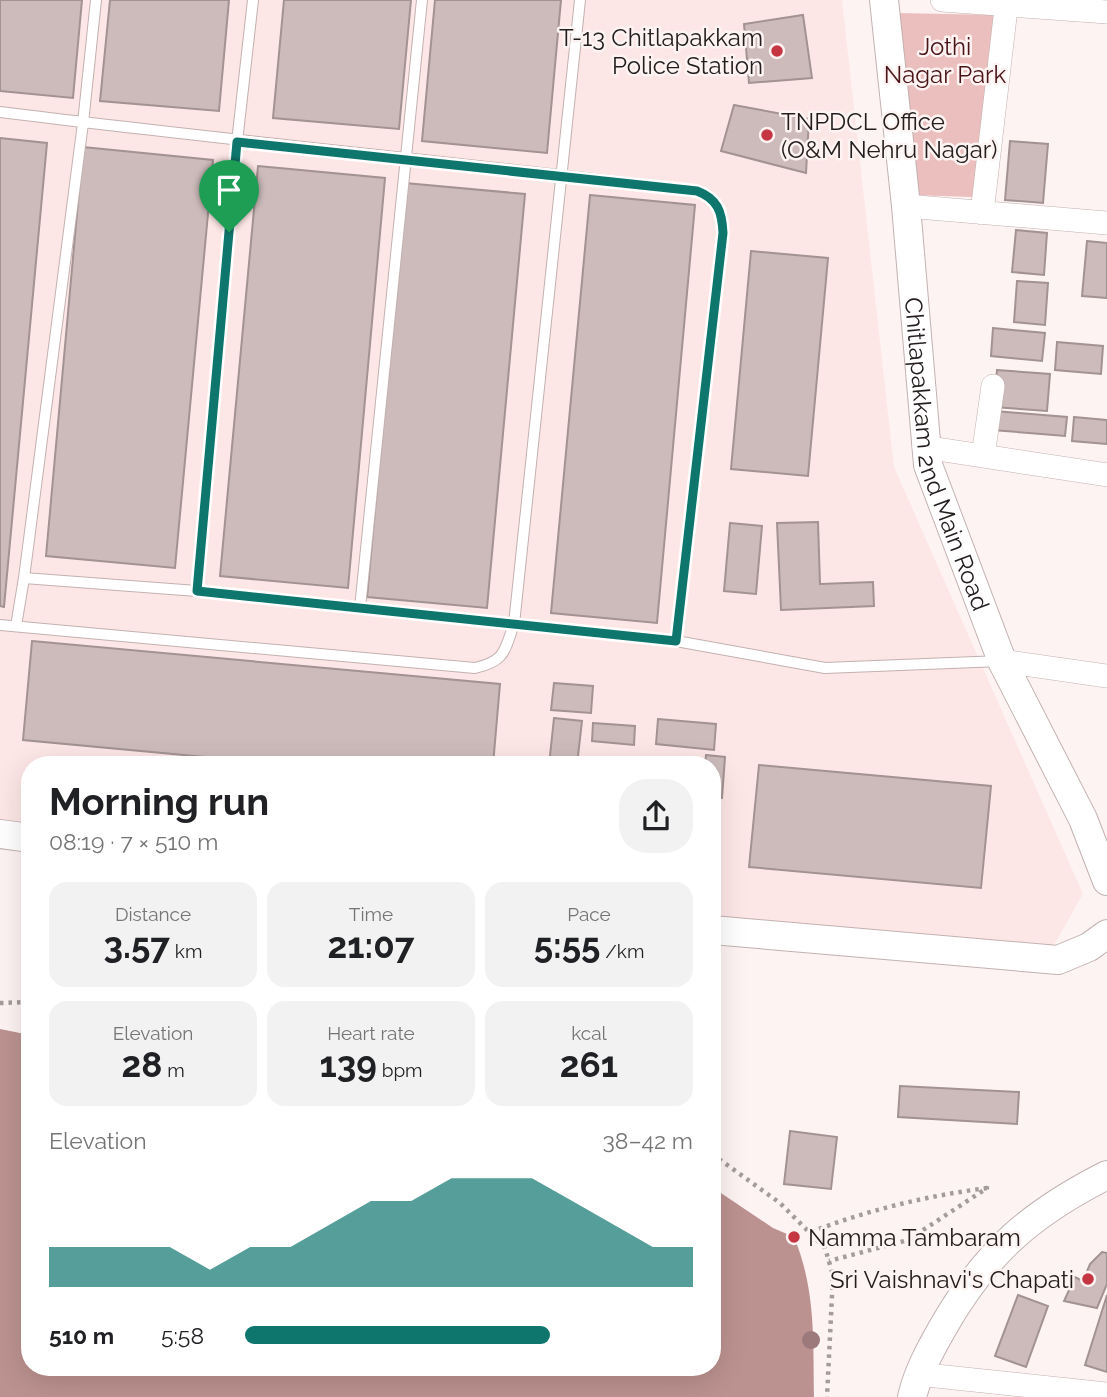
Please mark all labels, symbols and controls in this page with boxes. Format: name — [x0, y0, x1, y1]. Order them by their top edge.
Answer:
place label: T-13 Chitlapakkam Police Station — [559, 23, 763, 80]
park label: Jothi Nagar Park — [884, 32, 1006, 89]
marker: T-13 Chitlapakkam Police Station — [769, 43, 785, 59]
place label: TNPDCL Office (O&M Nehru Nagar) — [781, 107, 997, 164]
marker: TNPDCL Office (O&M Nehru Nagar) — [759, 127, 775, 143]
pin — [199, 160, 259, 232]
icon: arrive — [210, 171, 248, 209]
street label: Chitlapakkam 2nd Main Road — [899, 296, 996, 614]
text: Morning run — [49, 779, 269, 824]
button: share — [619, 779, 693, 853]
text: 08:19 · 7 × 510 m — [49, 828, 218, 855]
text: Distance — [115, 903, 191, 925]
text: Time — [349, 903, 393, 925]
text: Pace — [567, 903, 611, 925]
text: 3.57 — [104, 925, 170, 966]
text: 21:07 — [328, 925, 414, 966]
text: 5:55 — [534, 925, 600, 966]
text: km — [170, 940, 202, 962]
text: /km — [600, 940, 644, 962]
text: Elevation — [113, 1022, 193, 1044]
text: Heart rate — [327, 1022, 415, 1044]
text: kcal — [571, 1022, 607, 1044]
text: 28 — [121, 1044, 162, 1085]
text: 139 — [319, 1044, 377, 1085]
text: 261 — [560, 1044, 618, 1085]
text: m — [162, 1059, 185, 1081]
text: bpm — [377, 1059, 423, 1081]
text: Elevation — [49, 1127, 147, 1154]
text: 38–42 m — [603, 1127, 693, 1154]
place label: Namma Tambaram — [808, 1223, 1021, 1252]
marker: Namma Tambaram — [786, 1229, 802, 1245]
place label: Sri Vaishnavi's Chapati — [830, 1265, 1074, 1294]
marker: Sri Vaishnavi's Chapati — [1080, 1271, 1096, 1287]
text: 510 m — [49, 1322, 114, 1349]
text: 5:58 — [161, 1322, 204, 1349]

